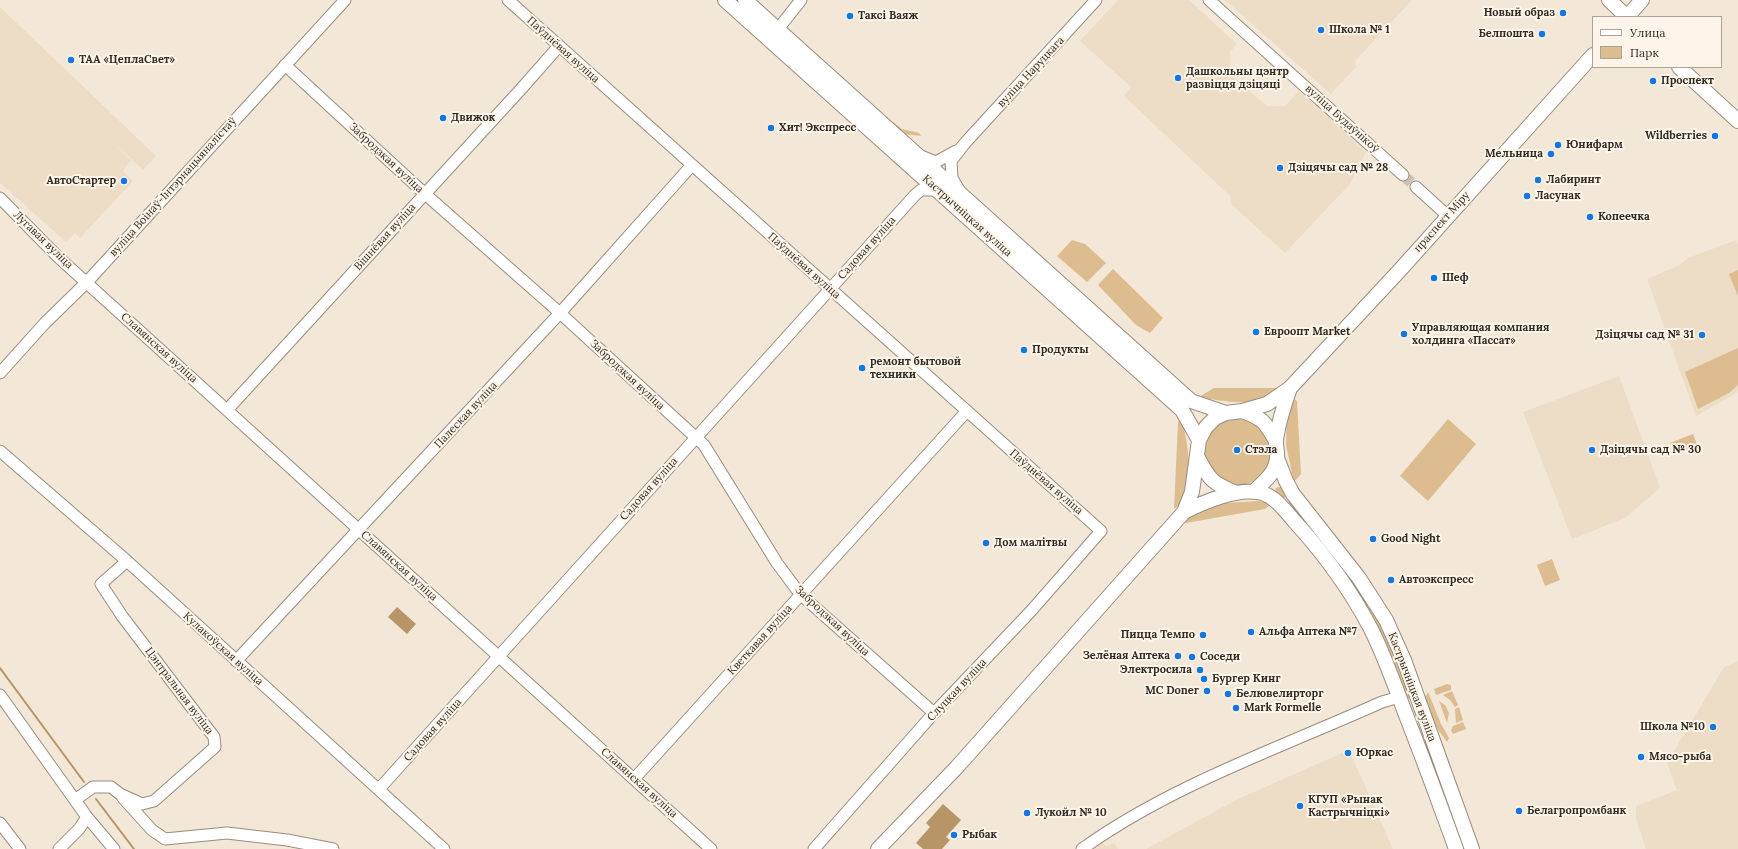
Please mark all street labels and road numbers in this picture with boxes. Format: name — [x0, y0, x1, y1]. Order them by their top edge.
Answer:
street label: Паўднёвая вуліца — [524, 14, 602, 86]
street label: вуліца Наруцкага — [995, 34, 1067, 110]
street label: вуліца Будаўнікоў — [1302, 82, 1382, 156]
street label: вуліца Воінаў-Інтэрнацыяналістаў — [107, 115, 239, 259]
street label: Забродзкая вуліца — [346, 120, 426, 196]
street label: Кастрычніцкая вуліца — [919, 172, 1015, 260]
street label: праспект Міру — [1411, 189, 1473, 255]
street label: Вішнёвая вуліца — [351, 201, 419, 273]
street label: Лугавая вуліца — [10, 208, 76, 272]
street label: Садовая вуліца — [835, 214, 899, 282]
street label: Паўднёвая вуліца — [765, 230, 843, 302]
street label: Славянская вуліца — [118, 310, 200, 386]
street label: Забродзкая вуліца — [587, 337, 667, 413]
street label: Палеская вуліца — [432, 379, 500, 451]
street label: Паўднёвая вуліца — [1007, 447, 1085, 517]
street label: Садовая вуліца — [617, 455, 681, 523]
street label: Славянская вуліца — [358, 528, 440, 604]
street label: Забродзкая вуліца — [792, 583, 872, 659]
street label: Кветкавая вуліца — [725, 602, 795, 678]
street label: Кулакоўская вуліца — [180, 610, 266, 688]
street label: Кастрычніцкая вуліца — [1385, 630, 1439, 744]
street label: Цэнтральная вуліца — [142, 645, 216, 737]
street label: Слуцкая вуліца — [925, 656, 989, 724]
street label: Садовая вуліца — [401, 696, 465, 764]
street label: Славянская вуліца — [598, 745, 680, 821]

